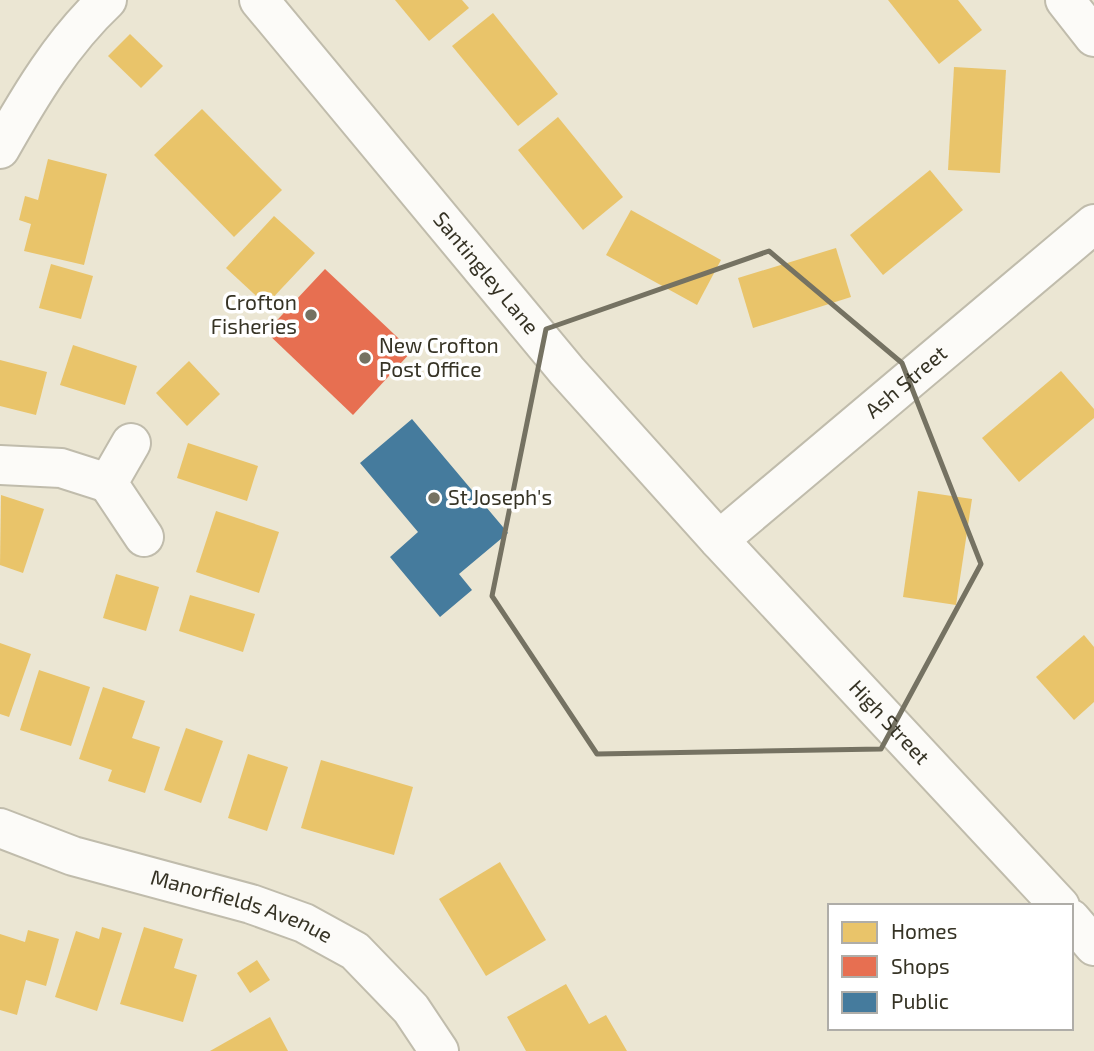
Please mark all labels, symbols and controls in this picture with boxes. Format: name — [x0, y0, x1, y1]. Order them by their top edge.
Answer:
street label: Santingley Lane — [429, 206, 545, 338]
place label: Crofton Fisheries — [211, 289, 297, 338]
marker: Crofton Fisheries — [303, 307, 319, 323]
place label: New Crofton Post Office — [379, 332, 499, 381]
street label: Ash Street — [859, 340, 951, 422]
marker: New Crofton Post Office — [357, 350, 373, 366]
place label: St Joseph's — [448, 484, 552, 509]
marker: St Joseph's — [426, 490, 442, 506]
street label: High Street — [845, 674, 936, 769]
street label: Manorfields Avenue — [148, 864, 337, 947]
legend — [828, 904, 1073, 1030]
text: Homes — [891, 918, 957, 943]
text: Shops — [891, 953, 950, 978]
text: Public — [891, 988, 949, 1013]

